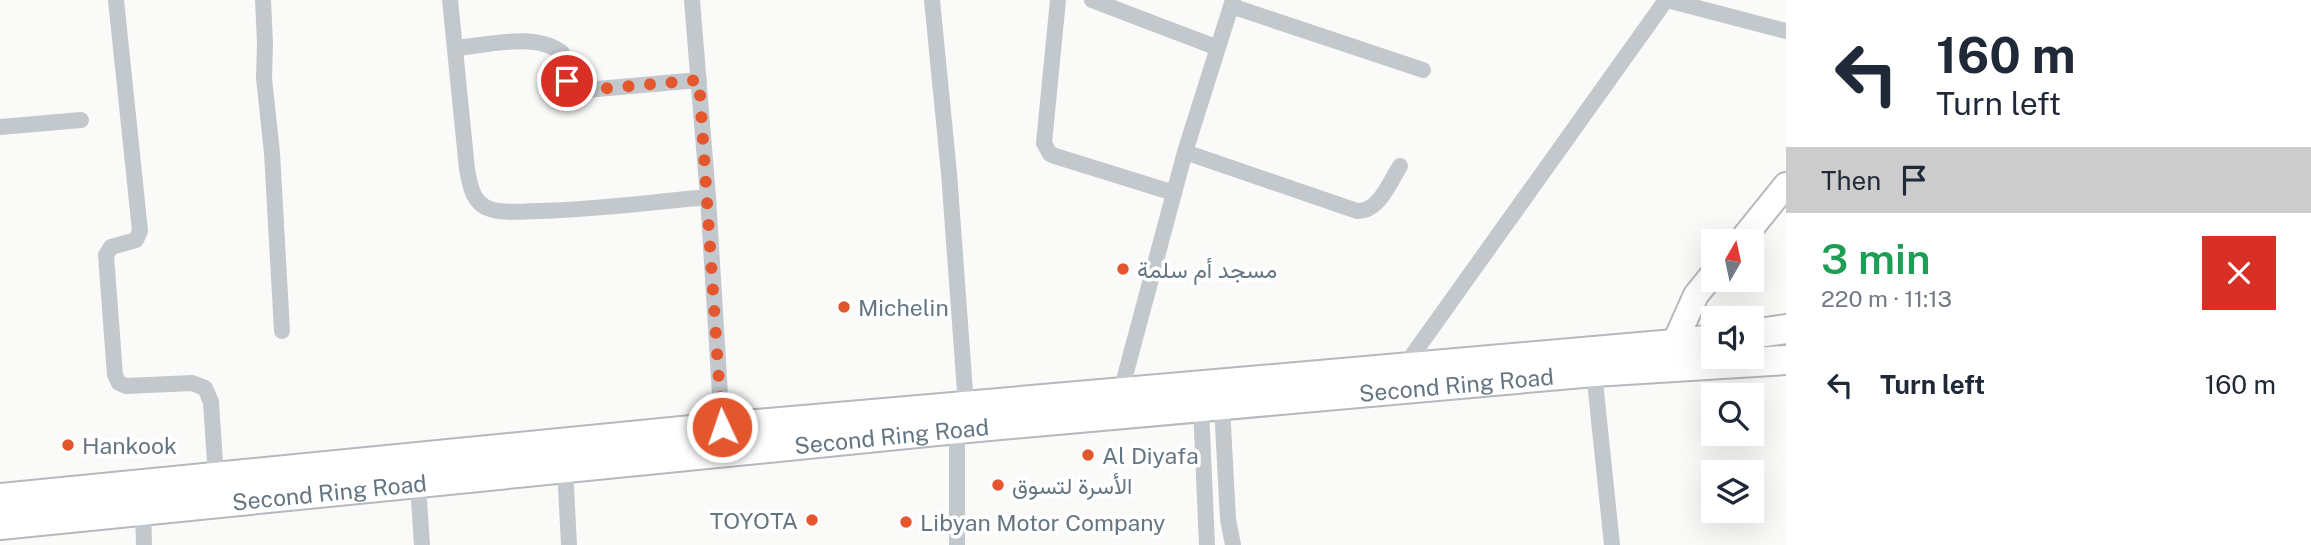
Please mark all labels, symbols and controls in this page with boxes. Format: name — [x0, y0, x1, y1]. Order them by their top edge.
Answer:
text: 160 m — [1936, 26, 2076, 84]
icon: left — [1821, 28, 1912, 119]
pin — [537, 51, 597, 111]
icon: arrive — [548, 62, 586, 100]
text: Turn left — [1936, 85, 2061, 122]
icon: arrive — [1895, 161, 1933, 199]
text: Then — [1821, 165, 1881, 196]
north arrow — [1701, 229, 1764, 292]
map controls — [1701, 229, 1764, 523]
text: 3 min — [1821, 234, 1931, 283]
button: close — [2202, 236, 2276, 310]
place label: مسجد أم سلمة — [1137, 256, 1277, 285]
marker: مسجد أم سلمة — [1115, 261, 1131, 277]
text: 220 m · 11:13 — [1821, 285, 1952, 312]
place label: Michelin — [858, 294, 949, 321]
marker: Michelin — [836, 299, 852, 315]
button: sound — [1701, 306, 1764, 369]
street label: Second Ring Road — [1358, 362, 1555, 406]
icon: left — [1821, 366, 1859, 404]
text: Turn left — [1880, 369, 1985, 400]
text: 160 m — [2205, 369, 2276, 400]
button: search — [1701, 383, 1764, 446]
position arrow — [685, 390, 759, 464]
street label: Second Ring Road — [793, 413, 990, 459]
place label: Hankook — [82, 432, 177, 459]
marker: Hankook — [60, 437, 76, 453]
place label: Al Diyafa — [1102, 442, 1199, 469]
marker: Al Diyafa — [1080, 447, 1096, 463]
button: layers — [1701, 460, 1764, 523]
street label: Second Ring Road — [231, 469, 428, 515]
place label: الأسرة لتسوق — [1012, 472, 1132, 501]
marker: الأسرة لتسوق — [990, 477, 1006, 493]
place label: TOYOTA — [710, 507, 798, 534]
place label: Libyan Motor Company — [920, 509, 1165, 536]
marker: TOYOTA — [804, 512, 820, 528]
marker: Libyan Motor Company — [898, 514, 914, 530]

